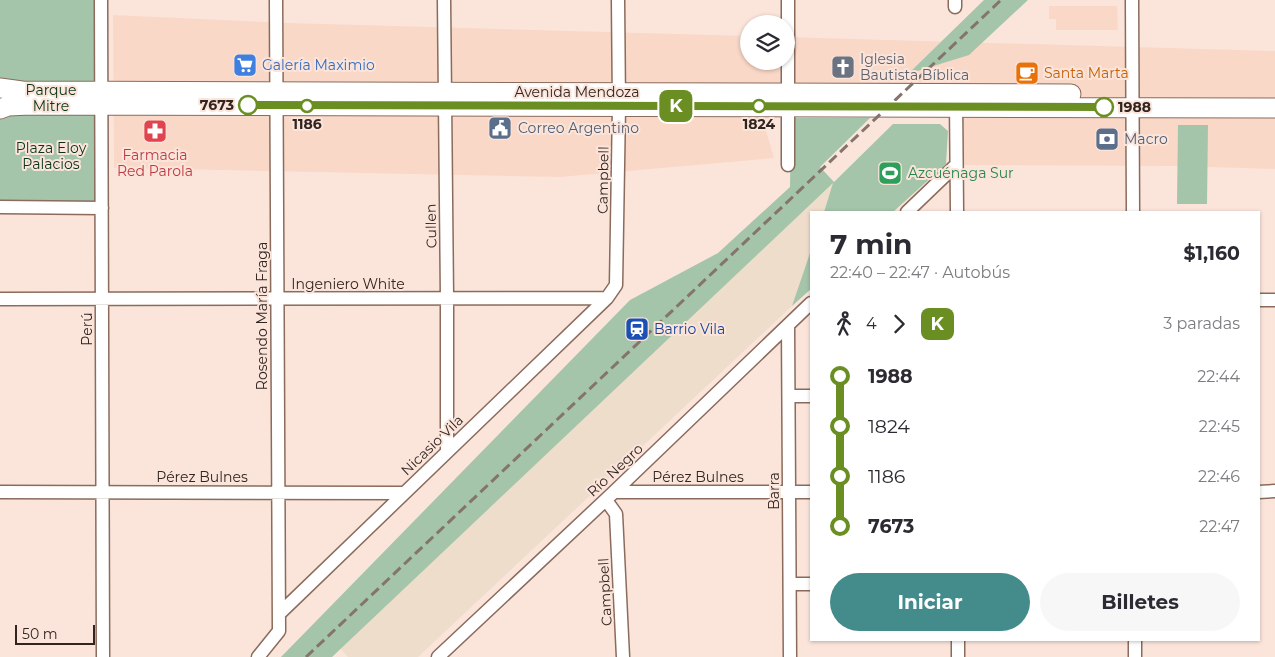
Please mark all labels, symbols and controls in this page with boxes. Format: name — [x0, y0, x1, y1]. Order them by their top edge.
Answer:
map controls — [740, 15, 795, 70]
button: layers — [740, 15, 795, 70]
place label: Iglesia Bautista Bíblica — [860, 50, 969, 84]
supermarket icon: Galería Maximio — [232, 52, 258, 78]
church icon: Iglesia Bautista Bíblica — [830, 54, 856, 80]
place label: Galería Maximio — [262, 56, 375, 74]
cafe icon: Santa Marta — [1014, 60, 1040, 86]
place label: Santa Marta — [1044, 64, 1129, 82]
park label: Parque Mitre — [26, 81, 76, 115]
street label: Avenida Mendoza — [514, 83, 640, 101]
line badge: K — [660, 90, 692, 122]
marker: 7673 — [238, 95, 258, 115]
text: K — [669, 95, 683, 117]
place label: 7673 — [200, 96, 234, 114]
marker: 1988 — [1094, 97, 1114, 117]
place label: 1988 — [1118, 98, 1151, 116]
marker: 1186 — [300, 99, 314, 113]
marker: 1824 — [752, 99, 766, 113]
place label: 1186 — [292, 115, 322, 133]
public building icon: Correo Argentino — [487, 115, 513, 141]
place label: 1824 — [743, 115, 776, 133]
pharmacy icon: Farmacia Red Parola — [142, 118, 168, 144]
place label: Correo Argentino — [518, 119, 639, 137]
bank icon: Macro — [1094, 126, 1120, 152]
place label: Macro — [1124, 130, 1168, 148]
park label: Plaza Eloy Palacios — [16, 139, 87, 173]
place label: Farmacia Red Parola — [117, 146, 193, 180]
street label: Campbell — [593, 146, 613, 214]
sports icon: Azcuénaga Sur — [877, 160, 903, 186]
place label: Azcuénaga Sur — [908, 164, 1014, 182]
street label: Cullen — [422, 204, 440, 248]
text: 7 min — [830, 227, 912, 261]
street label: Rosendo María Fraga — [253, 242, 271, 390]
text: $1,160 — [1184, 242, 1240, 265]
text: 22:40 – 22:47 · Autobús — [830, 263, 1010, 282]
street label: Ingeniero White — [291, 275, 405, 293]
icon: walk — [830, 310, 858, 338]
icon: forward — [885, 310, 913, 338]
street label: Perú — [78, 312, 96, 346]
text: K — [931, 313, 944, 335]
text: 4 — [866, 314, 877, 333]
text: 3 paradas — [1163, 314, 1240, 333]
station icon: Barrio Vila — [624, 316, 650, 342]
place label: Barrio Vila — [654, 320, 725, 338]
text: 1988 — [868, 365, 913, 388]
text: 22:44 — [1197, 367, 1240, 386]
street label: Nicasio Vila — [397, 411, 467, 479]
text: 1824 — [868, 415, 910, 438]
text: 22:45 — [1199, 417, 1240, 436]
street label: Río Negro — [583, 439, 647, 500]
text: 1186 — [868, 465, 905, 488]
text: 22:46 — [1198, 467, 1240, 486]
street label: Pérez Bulnes — [156, 468, 248, 486]
street label: Pérez Bulnes — [652, 468, 744, 486]
street label: Barra — [765, 472, 783, 510]
text: 7673 — [868, 515, 914, 538]
text: 22:47 — [1199, 517, 1240, 536]
street label: Campbell — [594, 558, 616, 626]
button: Iniciar — [830, 573, 1030, 631]
button: Billetes — [1040, 573, 1240, 631]
scale bar — [15, 622, 95, 645]
text: 50 m — [22, 625, 58, 643]

